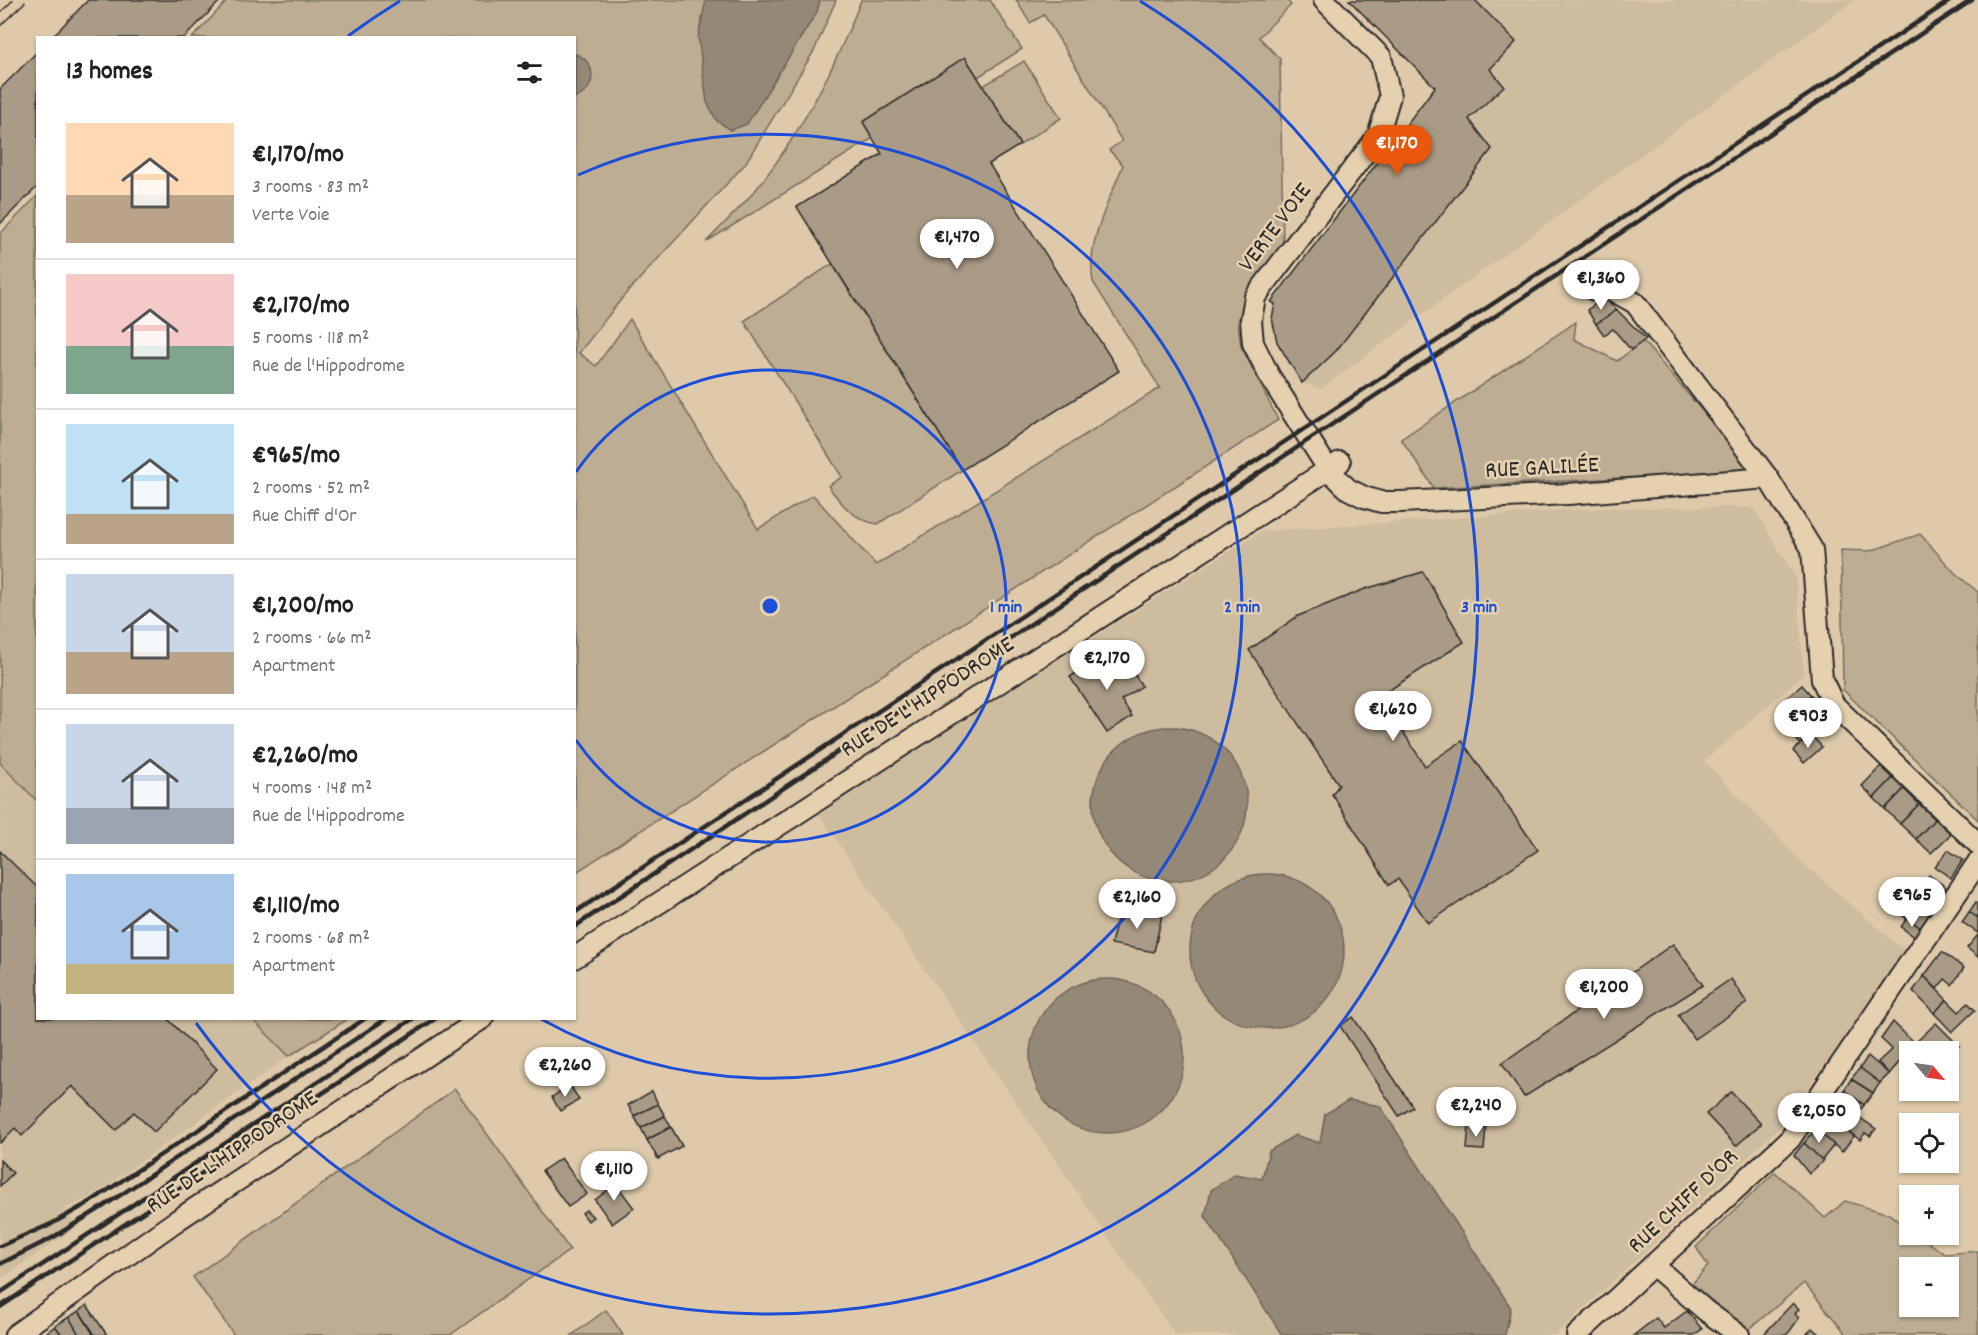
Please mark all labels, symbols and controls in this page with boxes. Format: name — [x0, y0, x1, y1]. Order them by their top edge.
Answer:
text: 13 homes — [66, 54, 153, 91]
icon: filters — [513, 56, 546, 89]
pin: €1,170 — [1348, 125, 1446, 176]
text: €1,170 — [1376, 130, 1418, 158]
text: €1,170/mo — [252, 137, 344, 174]
icon: home — [114, 147, 186, 219]
text: 3 rooms · 83 m² — [252, 174, 369, 202]
street label: VERTE VOIE — [1231, 176, 1321, 280]
text: Verte Voie — [252, 202, 330, 230]
pin: €1,470 — [908, 219, 1006, 270]
text: €1,470 — [934, 224, 980, 252]
pin: €1,360 — [1552, 260, 1650, 311]
text: €1,360 — [1577, 265, 1625, 293]
text: €2,170/mo — [252, 288, 349, 325]
icon: home — [114, 298, 186, 370]
text: 5 rooms · 118 m² — [252, 325, 369, 353]
text: Rue de l'Hippodrome — [252, 353, 405, 381]
text: €965/mo — [252, 438, 340, 475]
icon: home — [114, 448, 186, 520]
street label: RUE GALILÉE — [1484, 449, 1600, 489]
text: 2 rooms · 52 m² — [252, 475, 370, 503]
text: Rue Chiff d'Or — [252, 503, 357, 531]
text: €1,200/mo — [252, 588, 354, 625]
centre of rings — [760, 596, 780, 616]
text: 1 min — [990, 596, 1022, 621]
text: 2 min — [1224, 596, 1260, 621]
text: 3 min — [1461, 596, 1497, 621]
icon: home — [114, 598, 186, 670]
text: 2 rooms · 66 m² — [252, 625, 372, 653]
street label: RUE DE L'HIPPODROME — [834, 629, 1022, 767]
pin: €2,170 — [1058, 640, 1156, 691]
text: €2,170 — [1084, 645, 1130, 673]
text: Apartment — [252, 653, 335, 681]
pin: €1,620 — [1344, 691, 1442, 742]
text: €1,620 — [1369, 696, 1417, 724]
pin: €903 — [1772, 698, 1844, 749]
text: €903 — [1788, 703, 1828, 731]
text: €2,260/mo — [252, 738, 358, 775]
icon: home — [114, 748, 186, 820]
text: 4 rooms · 148 m² — [252, 775, 372, 803]
text: Rue de l'Hippodrome — [252, 803, 405, 831]
pin: €965 — [1876, 877, 1948, 928]
pin: €2,160 — [1088, 879, 1186, 930]
text: €965 — [1892, 882, 1932, 910]
text: €2,160 — [1113, 884, 1161, 912]
text: €1,110/mo — [252, 888, 340, 925]
icon: home — [114, 898, 186, 970]
text: 2 rooms · 68 m² — [252, 925, 370, 953]
text: Apartment — [252, 953, 335, 981]
pin: €1,200 — [1555, 969, 1653, 1020]
text: €1,200 — [1579, 974, 1629, 1002]
north arrow — [1899, 1041, 1959, 1101]
map controls — [1899, 1041, 1959, 1317]
pin: €2,260 — [516, 1047, 614, 1098]
text: €2,260 — [538, 1052, 592, 1080]
street label: RUE DE L'HIPPODROME — [140, 1083, 326, 1223]
pin: €2,240 — [1427, 1087, 1525, 1138]
text: €2,240 — [1450, 1092, 1502, 1120]
pin: €2,050 — [1770, 1093, 1868, 1144]
text: €2,050 — [1792, 1098, 1846, 1126]
button: locate — [1899, 1113, 1959, 1173]
street label: RUE CHIFF D'OR — [1621, 1142, 1747, 1262]
pin: €1,110 — [565, 1151, 663, 1202]
text: €1,110 — [595, 1156, 634, 1184]
button: + — [1899, 1185, 1959, 1245]
button: − — [1899, 1257, 1959, 1317]

